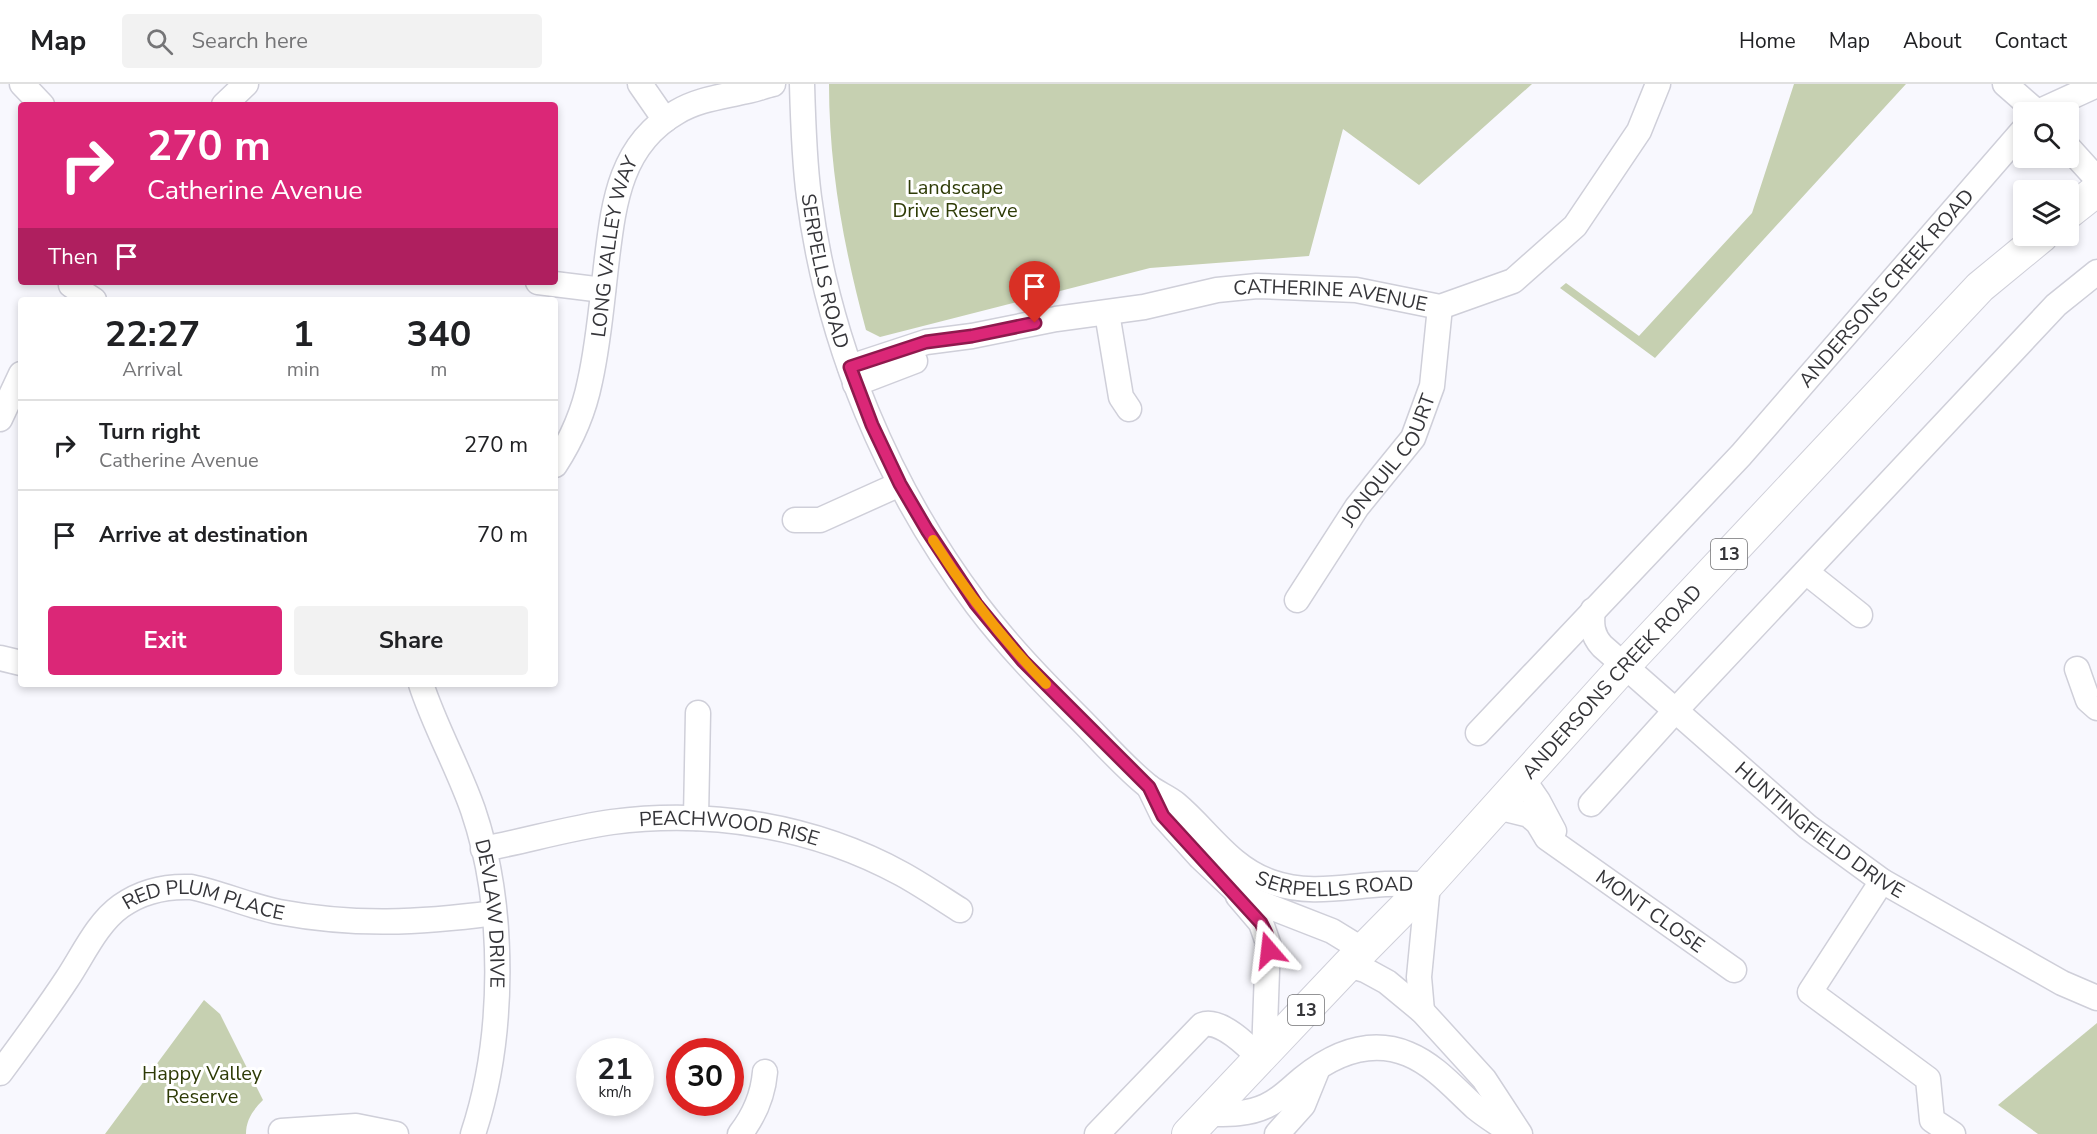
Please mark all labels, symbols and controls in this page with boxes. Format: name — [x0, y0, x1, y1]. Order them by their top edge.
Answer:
search box — [122, 14, 542, 68]
text: Map — [30, 22, 86, 60]
icon: search — [143, 25, 176, 58]
text: Search here — [191, 26, 308, 56]
text: Home — [1739, 27, 1796, 55]
text: Map — [1829, 27, 1870, 55]
text: About — [1903, 27, 1961, 55]
text: Contact — [1994, 27, 2067, 55]
map controls — [2013, 102, 2079, 246]
button: search — [2013, 102, 2079, 168]
text: 270 m — [147, 118, 271, 175]
icon: right — [48, 126, 126, 204]
street label: LONG VALLEY WAY — [585, 151, 645, 339]
text: Catherine Avenue — [147, 172, 363, 209]
park label: Landscape Drive Reserve — [892, 174, 1018, 224]
button: layers — [2013, 180, 2079, 246]
street label: ANDERSONS CREEK ROAD — [1793, 183, 1980, 393]
street label: SERPELLS ROAD — [795, 192, 856, 352]
icon: arrive — [110, 240, 143, 273]
text: Then — [48, 242, 98, 272]
pin — [1009, 261, 1060, 323]
icon: arrive — [1018, 270, 1051, 303]
street label: CATHERINE AVENUE — [1232, 273, 1430, 318]
text: 22:27 — [105, 310, 200, 359]
text: 1 — [292, 310, 314, 359]
text: 340 — [406, 310, 471, 359]
text: Arrival — [122, 356, 182, 383]
text: min — [287, 356, 320, 383]
text: m — [430, 356, 447, 383]
street label: JONQUIL COURT — [1334, 390, 1442, 533]
text: Turn right — [99, 417, 200, 447]
icon: right — [48, 429, 81, 462]
text: 270 m — [464, 430, 528, 460]
text: Catherine Avenue — [99, 447, 259, 474]
icon: arrive — [48, 519, 81, 552]
text: Arrive at destination — [99, 520, 308, 550]
text: 70 m — [477, 520, 528, 550]
road number: 13 — [1711, 539, 1747, 569]
street label: ANDERSONS CREEK ROAD — [1516, 579, 1708, 785]
button: Exit — [48, 606, 282, 675]
button: Share — [294, 606, 528, 675]
street label: HUNTINGFIELD DRIVE — [1729, 756, 1909, 905]
street label: PEACHWOOD RISE — [638, 805, 823, 852]
street label: DEVLAW DRIVE — [468, 836, 510, 988]
street label: SERPELLS ROAD — [1251, 864, 1413, 903]
street label: MONT CLOSE — [1590, 864, 1710, 959]
street label: RED PLUM PLACE — [117, 874, 287, 927]
position arrow — [1237, 918, 1301, 982]
road number: 13 — [1288, 995, 1324, 1025]
speed limit sign: 30 — [666, 1038, 744, 1116]
text: 21 — [597, 1049, 633, 1090]
park label: Happy Valley Reserve — [142, 1060, 263, 1110]
text: km/h — [598, 1082, 632, 1102]

